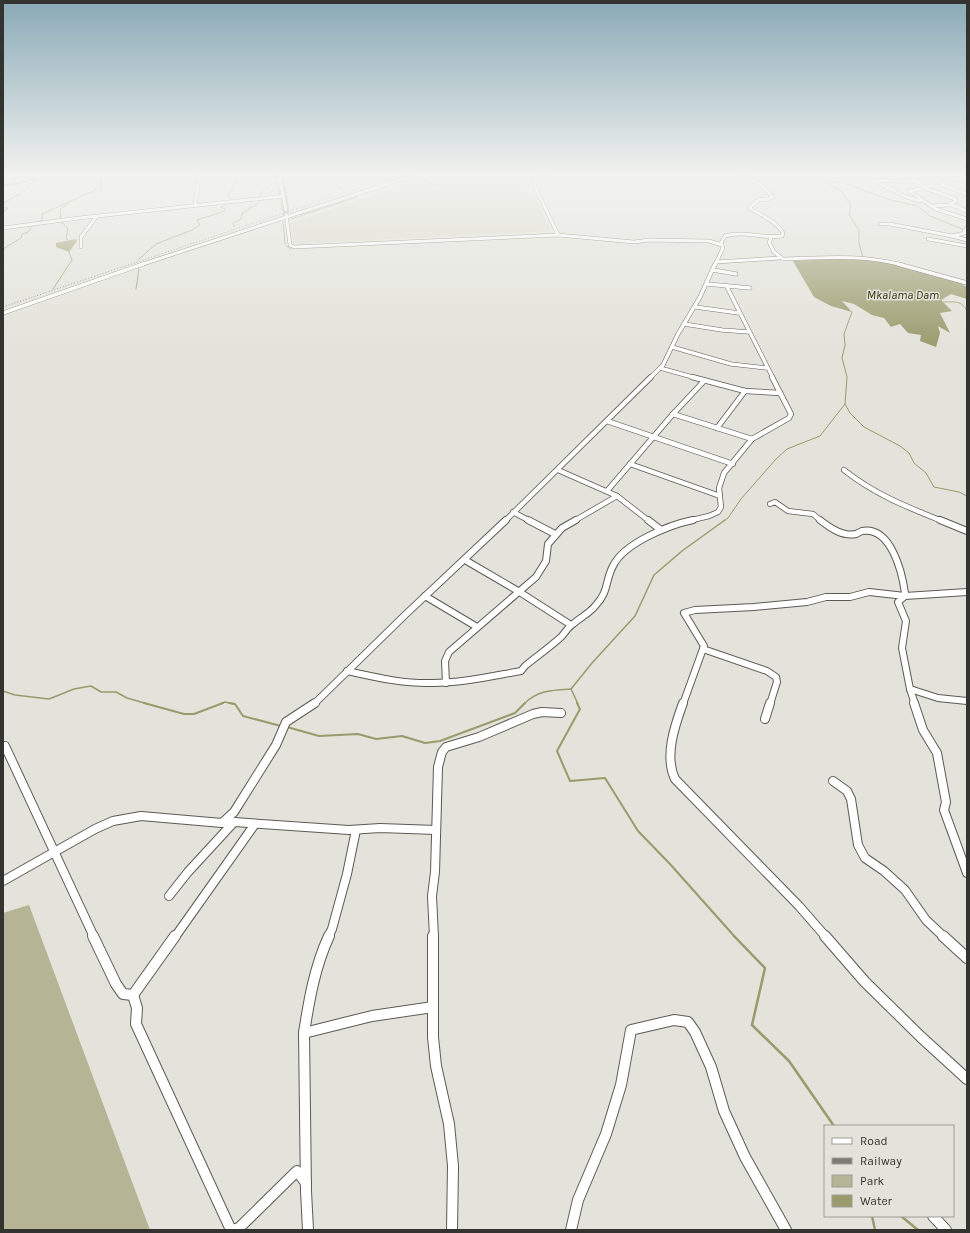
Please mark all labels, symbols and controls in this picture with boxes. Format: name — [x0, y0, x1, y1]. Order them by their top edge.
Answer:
water label: Mkalama Dam — [867, 288, 939, 302]
legend — [824, 1125, 954, 1217]
text: Road — [860, 1134, 888, 1148]
text: Railway — [860, 1154, 902, 1168]
text: Park — [860, 1174, 885, 1188]
text: Water — [860, 1194, 893, 1208]

